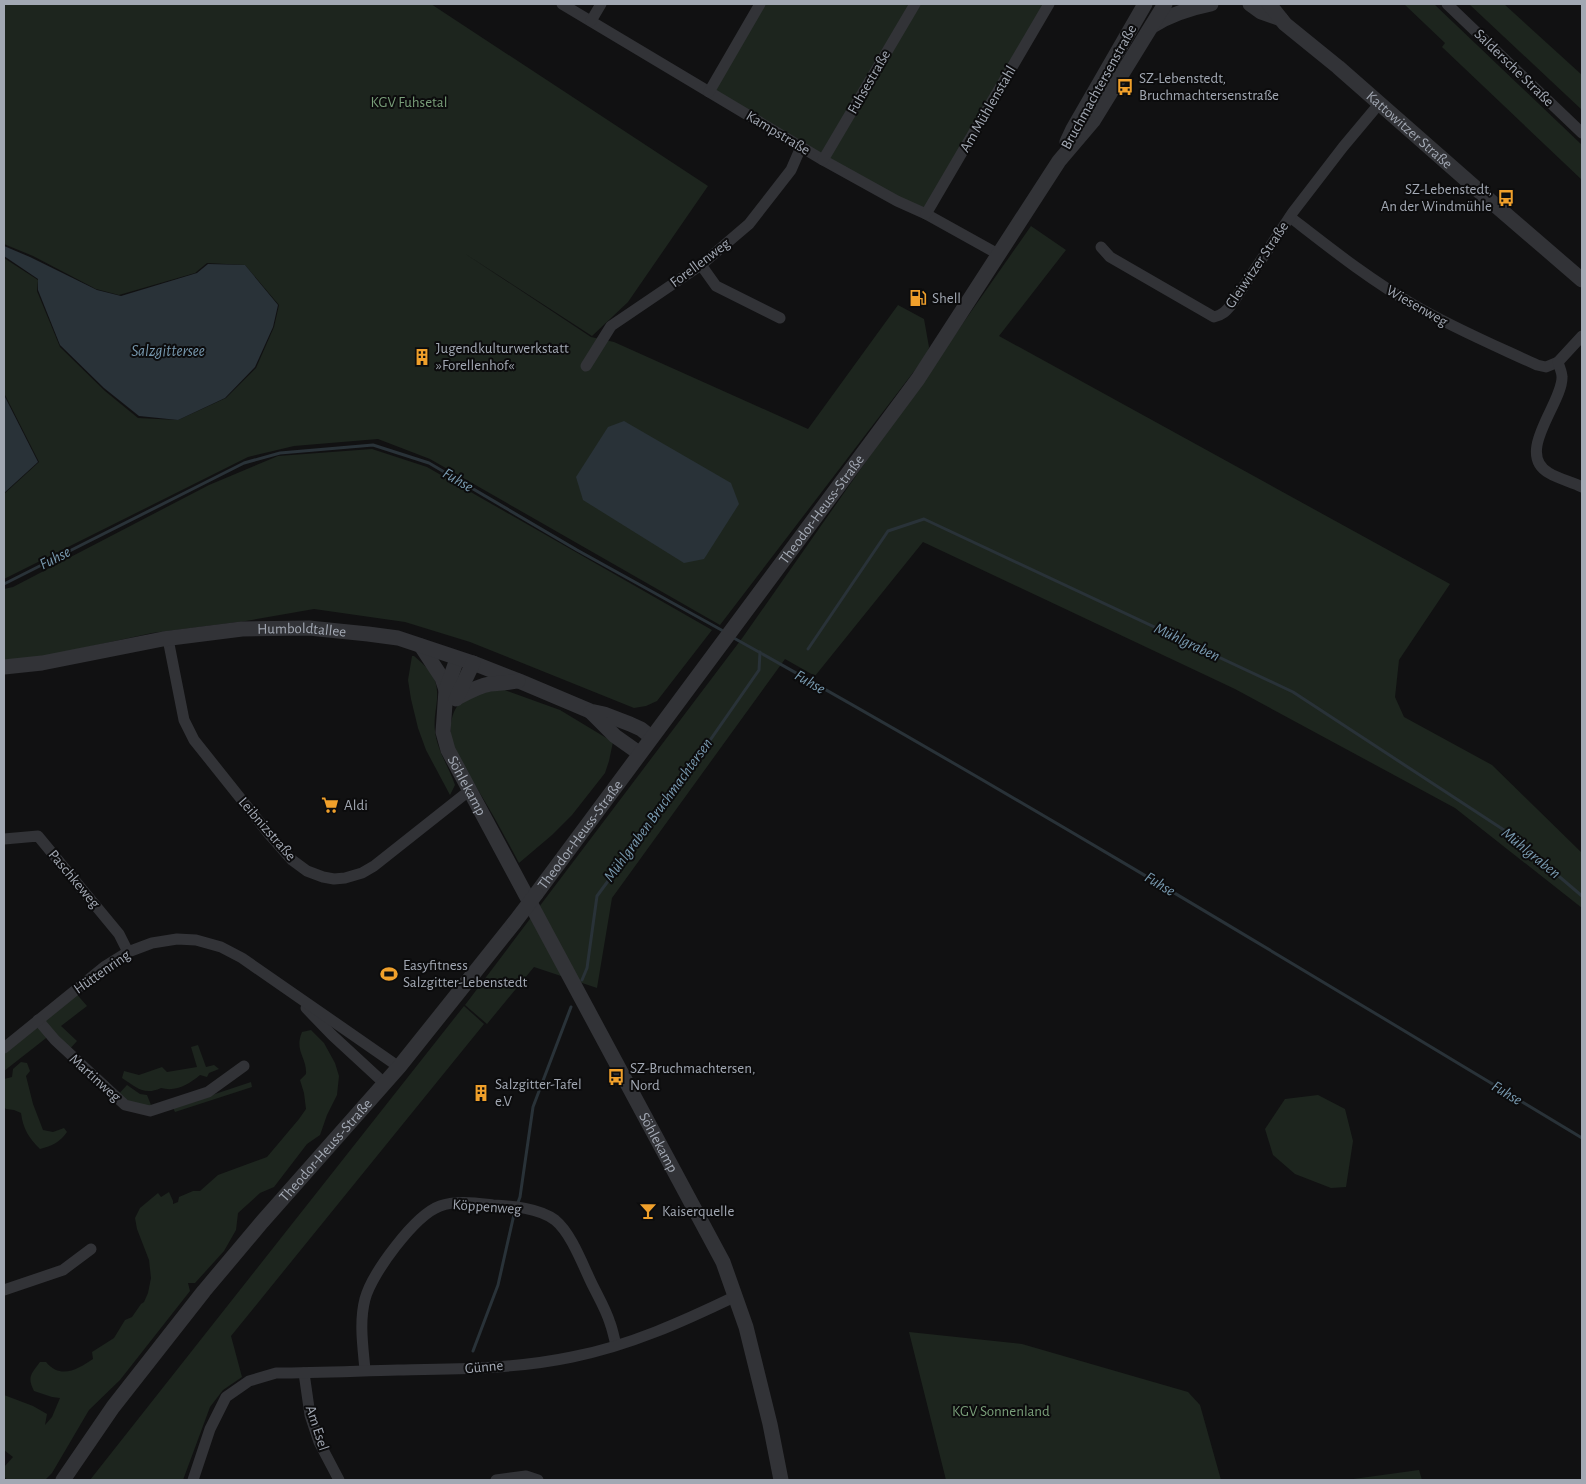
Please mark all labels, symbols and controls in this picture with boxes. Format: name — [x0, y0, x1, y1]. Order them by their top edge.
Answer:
street label: Bruchmachtersenstraße — [1058, 22, 1140, 152]
street label: Saldersche Straße — [1471, 26, 1557, 110]
street label: Fuhsestraße — [845, 47, 893, 116]
street label: Am Mühlenstahl — [957, 63, 1019, 155]
place label: SZ-Lebenstedt, Bruchmachtersenstraße — [1139, 71, 1279, 103]
bus stop icon: SZ-Lebenstedt, Bruchmachtersenstraße — [1115, 77, 1135, 97]
street label: Kattowitzer Straße — [1364, 88, 1455, 172]
park label: KGV Fuhsetal — [371, 95, 447, 110]
street label: Kampstraße — [743, 108, 813, 158]
place label: SZ-Lebenstedt, An der Windmühle — [1381, 182, 1492, 214]
bus stop icon: SZ-Lebenstedt, An der Windmühle — [1496, 188, 1516, 208]
street label: Gleiwitzer Straße — [1223, 219, 1291, 311]
street label: Forellenweg — [667, 235, 733, 290]
street label: Wiesenweg — [1384, 283, 1451, 330]
fuel station icon: Shell — [908, 288, 928, 308]
place label: Shell — [932, 291, 961, 306]
place label: Jugendkulturwerkstatt »Forellenhof« — [436, 341, 569, 373]
water label: Salzgittersee — [131, 343, 205, 359]
building icon: Jugendkulturwerkstatt »Forellenhof« — [412, 347, 432, 367]
street label: Theodor-Heuss-Straße — [776, 452, 867, 567]
water label: Fuhse — [440, 465, 476, 495]
water label: Fuhse — [37, 544, 73, 572]
street label: Humboldtallee — [257, 620, 347, 639]
water label: Mühlgraben — [1152, 620, 1222, 664]
water label: Fuhse — [792, 667, 828, 697]
water label: Mühlgraben Bruchmachtersen — [601, 735, 715, 885]
street label: Söhlekamp — [445, 753, 489, 818]
street label: Theodor-Heuss-Straße — [535, 777, 625, 892]
street label: Leibnizstraße — [235, 794, 299, 864]
supermarket icon: Aldi — [320, 795, 340, 815]
place label: Aldi — [344, 798, 368, 813]
water label: Mühlgraben — [1499, 825, 1563, 881]
street label: Paschkeweg — [45, 847, 103, 912]
water label: Fuhse — [1142, 869, 1178, 899]
street label: Hüttenring — [71, 947, 134, 997]
place label: Easyfitness Salzgitter-Lebenstedt — [403, 958, 527, 990]
sports icon: Easyfitness Salzgitter-Lebenstedt — [379, 964, 399, 984]
street label: Martinweg — [67, 1051, 124, 1105]
place label: SZ-Bruchmachtersen, Nord — [630, 1061, 755, 1093]
bus stop icon: SZ-Bruchmachtersen, Nord — [606, 1067, 626, 1087]
place label: Salzgitter-Tafel e.V — [495, 1077, 582, 1109]
water label: Fuhse — [1489, 1078, 1525, 1108]
building icon: Salzgitter-Tafel e.V — [471, 1083, 491, 1103]
street label: Theodor-Heuss-Straße — [276, 1096, 375, 1204]
street label: Söhlekamp — [637, 1110, 681, 1175]
street label: Köppenweg — [452, 1197, 523, 1217]
bar icon: Kaiserquelle — [638, 1201, 658, 1221]
place label: Kaiserquelle — [662, 1204, 735, 1219]
street label: Günne — [464, 1358, 504, 1376]
street label: Am Esel — [303, 1404, 331, 1452]
park label: KGV Sonnenland — [952, 1404, 1050, 1419]

